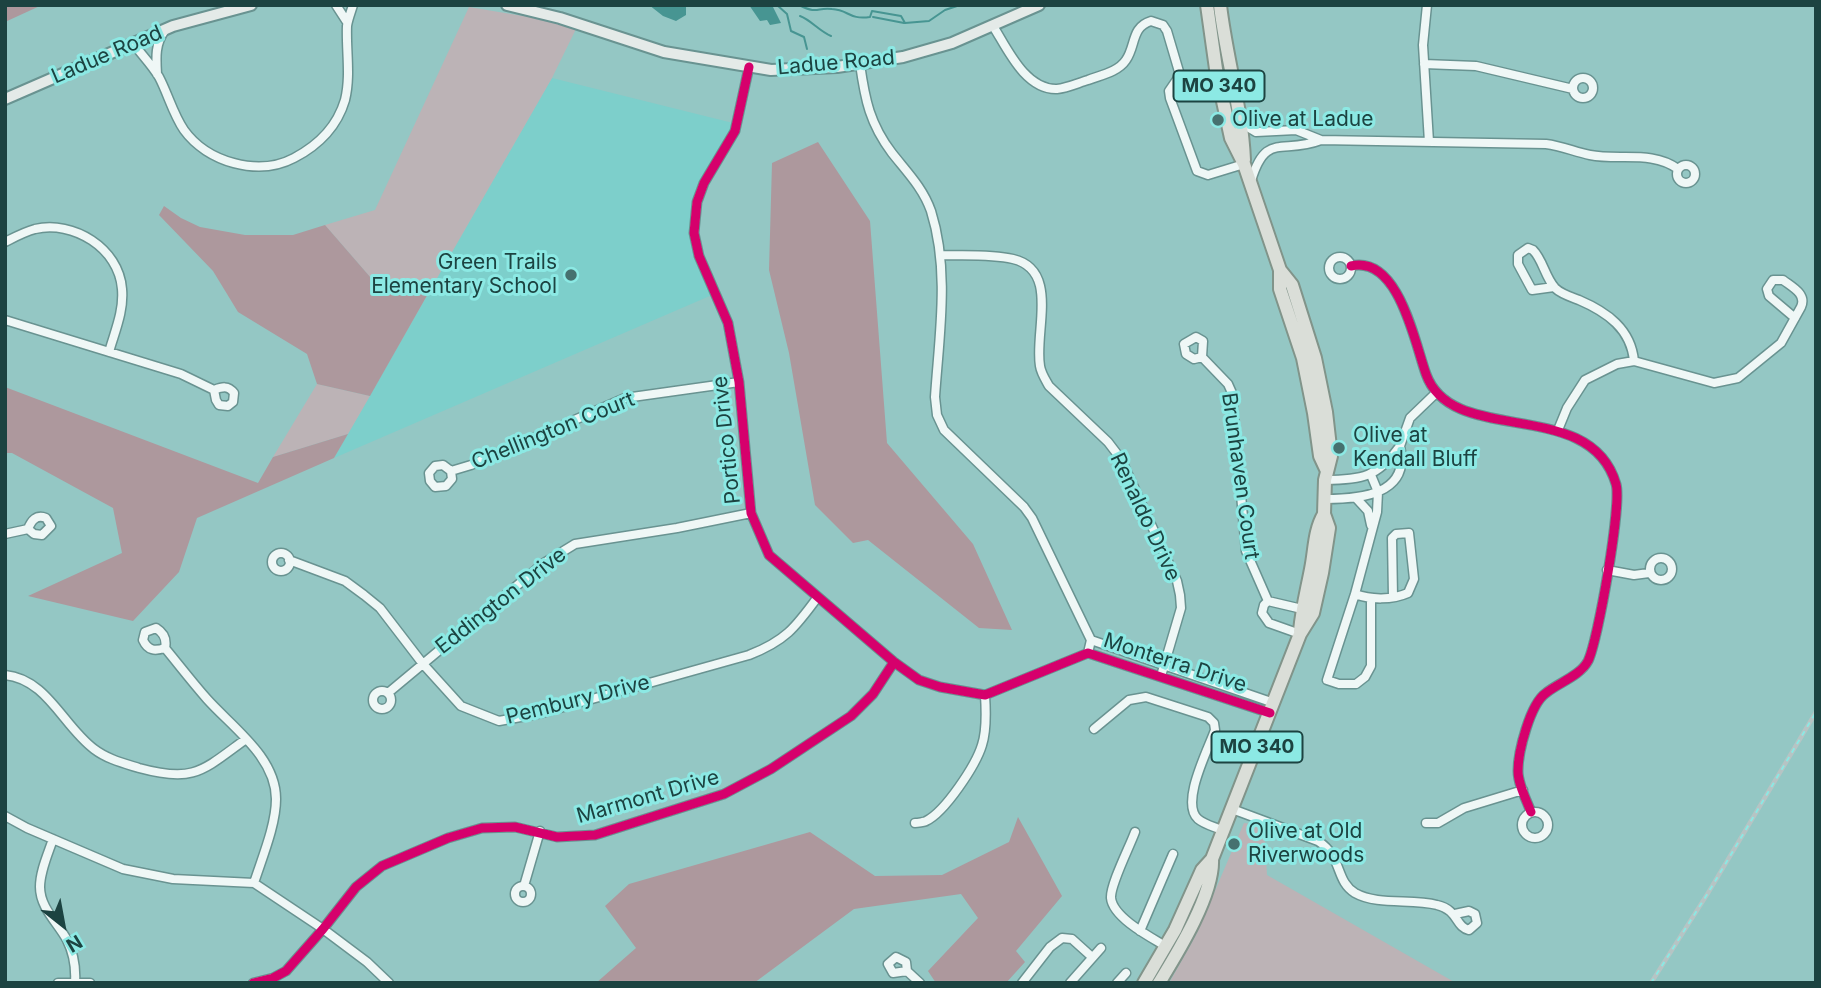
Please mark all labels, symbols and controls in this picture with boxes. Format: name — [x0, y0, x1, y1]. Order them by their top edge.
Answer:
street label: Ladue Road — [48, 20, 166, 90]
street label: Ladue Road — [776, 45, 896, 81]
road number: MO 340 — [1174, 71, 1264, 102]
place label: Olive at Ladue — [1232, 107, 1374, 133]
marker: Olive at Ladue — [1210, 112, 1226, 128]
place label: Green Trails Elementary School — [371, 250, 557, 300]
marker: Green Trails Elementary School — [563, 267, 579, 283]
street label: Portico Drive — [708, 375, 746, 505]
street label: Chellington Court — [468, 387, 638, 475]
street label: Brunhaven Court — [1216, 391, 1264, 561]
place label: Olive at Kendall Bluff — [1353, 423, 1478, 473]
marker: Olive at Kendall Bluff — [1331, 440, 1347, 456]
street label: Renaldo Drive — [1104, 449, 1186, 585]
street label: Eddington Drive — [431, 542, 571, 660]
street label: Monterra Drive — [1100, 628, 1250, 698]
street label: Pembury Drive — [504, 670, 652, 730]
road number: MO 340 — [1212, 732, 1302, 762]
street label: Marmont Drive — [574, 765, 722, 829]
place label: Olive at Old Riverwoods — [1248, 819, 1364, 869]
marker: Olive at Old Riverwoods — [1226, 836, 1242, 852]
north arrow — [28, 890, 98, 960]
text: N — [62, 930, 86, 957]

